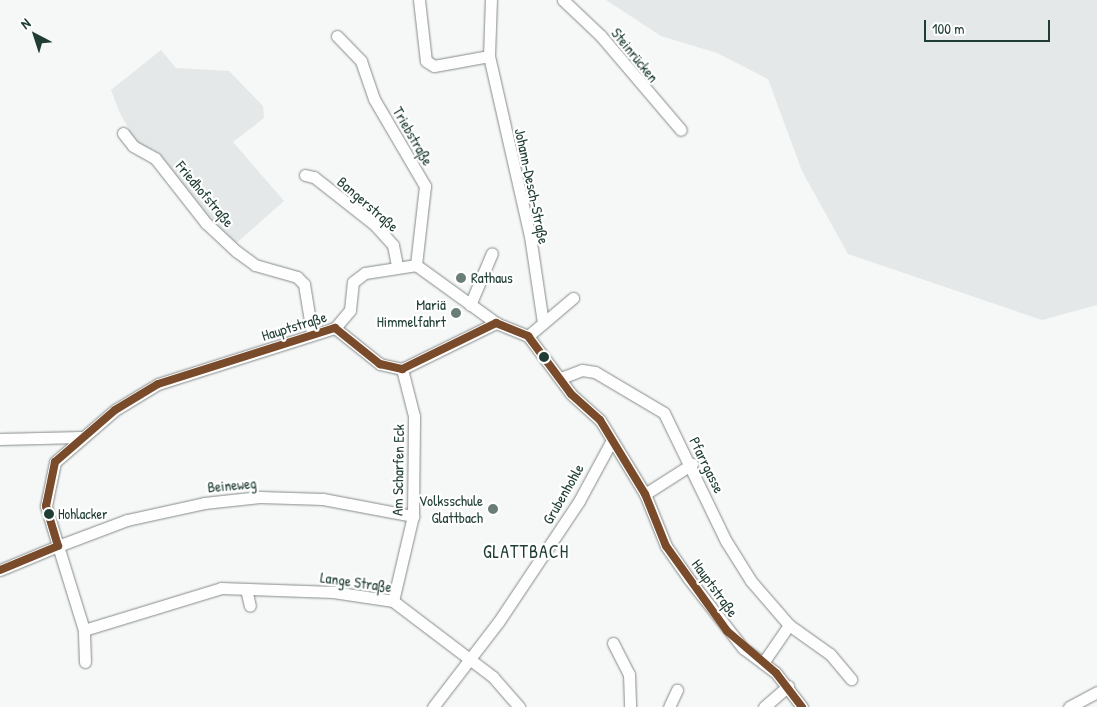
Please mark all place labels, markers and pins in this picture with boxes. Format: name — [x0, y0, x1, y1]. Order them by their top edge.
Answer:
place label: Rathaus — [471, 269, 513, 287]
marker: Rathaus — [455, 272, 467, 284]
place label: Mariä Himmelfahrt — [377, 295, 446, 330]
marker: Mariä Himmelfahrt — [450, 307, 462, 319]
unlabelled marker — [539, 352, 549, 362]
place label: Volksschule Glattbach — [419, 491, 483, 526]
marker: Volksschule Glattbach — [487, 503, 499, 515]
place label: Hohlacker — [58, 506, 107, 522]
marker: Hohlacker — [44, 509, 54, 519]

